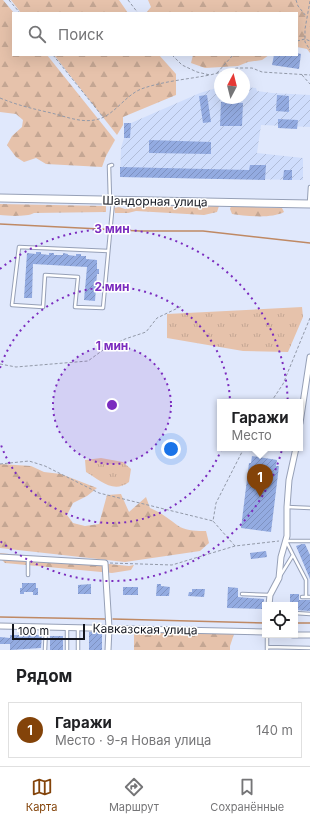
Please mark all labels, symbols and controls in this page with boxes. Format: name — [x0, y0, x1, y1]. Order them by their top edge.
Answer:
search box — [12, 12, 298, 56]
icon: search — [26, 23, 48, 45]
text: Поиск — [58, 25, 104, 44]
north arrow — [214, 68, 250, 104]
street label: Шандорная улица — [102, 193, 208, 209]
text: 3 мин — [94, 221, 130, 236]
text: 2 мин — [94, 279, 130, 294]
text: 1 мин — [96, 338, 128, 353]
centre of rings — [105, 398, 119, 412]
popup — [217, 399, 303, 451]
text: Гаражи — [232, 408, 288, 427]
text: Место — [232, 427, 272, 443]
your location — [161, 439, 181, 459]
pin: 1 — [247, 464, 273, 497]
map controls — [262, 602, 298, 638]
button: locate — [262, 602, 298, 638]
street label: Кавказская улица — [92, 621, 198, 637]
scale bar — [12, 622, 85, 641]
text: 100 m — [18, 624, 49, 638]
text: Рядом — [16, 666, 72, 686]
text: Гаражи — [55, 713, 112, 732]
text: 1 — [27, 722, 33, 738]
text: 140 m — [256, 722, 293, 738]
text: Место · 9-я Новая улица — [55, 732, 211, 748]
tab: Карта — [26, 776, 57, 814]
tab: Маршрут — [109, 776, 159, 814]
tab: Сохранённые — [210, 776, 284, 814]

